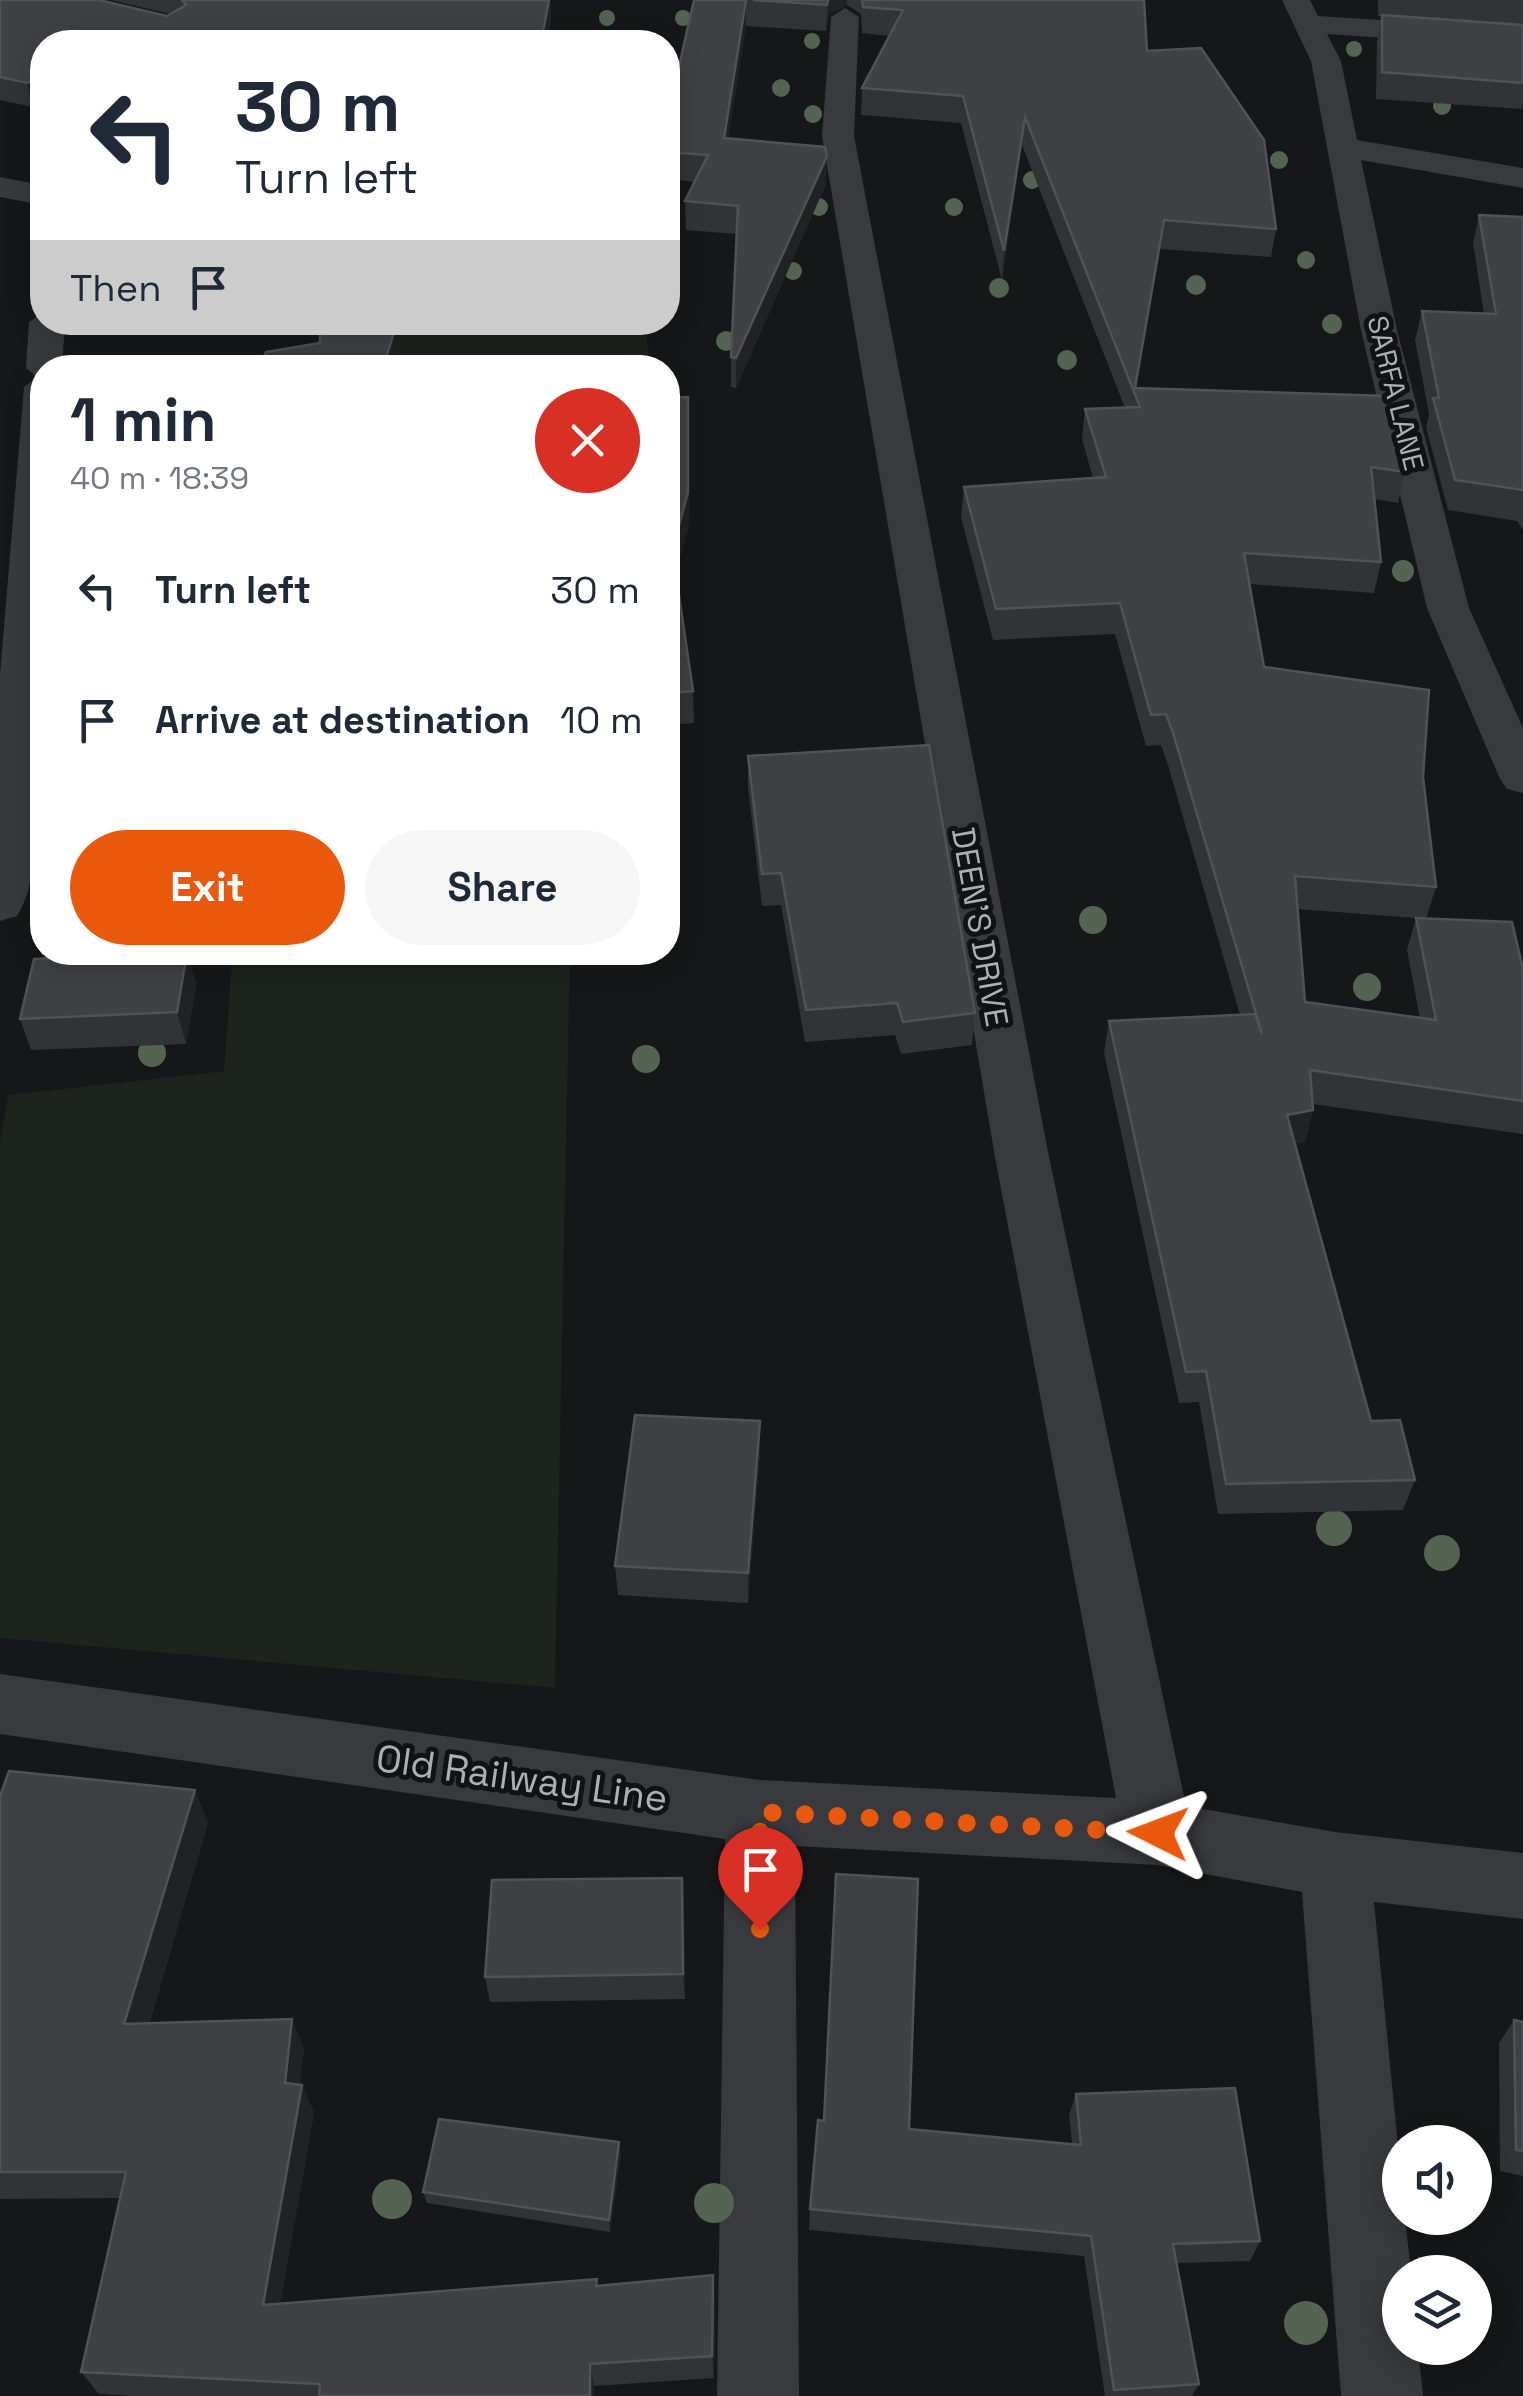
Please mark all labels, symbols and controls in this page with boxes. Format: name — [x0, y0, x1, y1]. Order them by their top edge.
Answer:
text: 30 m — [235, 62, 400, 151]
icon: left — [70, 70, 200, 200]
text: Turn left — [235, 149, 418, 206]
icon: arrive — [181, 260, 236, 315]
text: Then — [70, 264, 161, 312]
street label: SARFA LANE — [1359, 312, 1433, 474]
text: 1 min — [70, 382, 217, 459]
button: close — [535, 388, 640, 493]
text: 40 m · 18:39 — [70, 458, 249, 498]
icon: left — [70, 563, 125, 618]
text: Turn left — [155, 566, 311, 614]
text: 30 m — [550, 566, 640, 614]
icon: arrive — [70, 693, 125, 748]
text: Arrive at destination — [155, 696, 530, 744]
text: 10 m — [560, 696, 643, 744]
street label: DEEN'S DRIVE — [943, 824, 1017, 1030]
button: Exit — [70, 830, 345, 945]
button: Share — [365, 830, 640, 945]
street label: Old Railway Line — [373, 1734, 671, 1822]
position arrow — [1106, 1781, 1210, 1885]
pin — [718, 1827, 803, 1930]
icon: arrive — [733, 1842, 788, 1897]
map controls — [1382, 2125, 1492, 2365]
button: sound — [1382, 2125, 1492, 2235]
button: layers — [1382, 2255, 1492, 2365]

